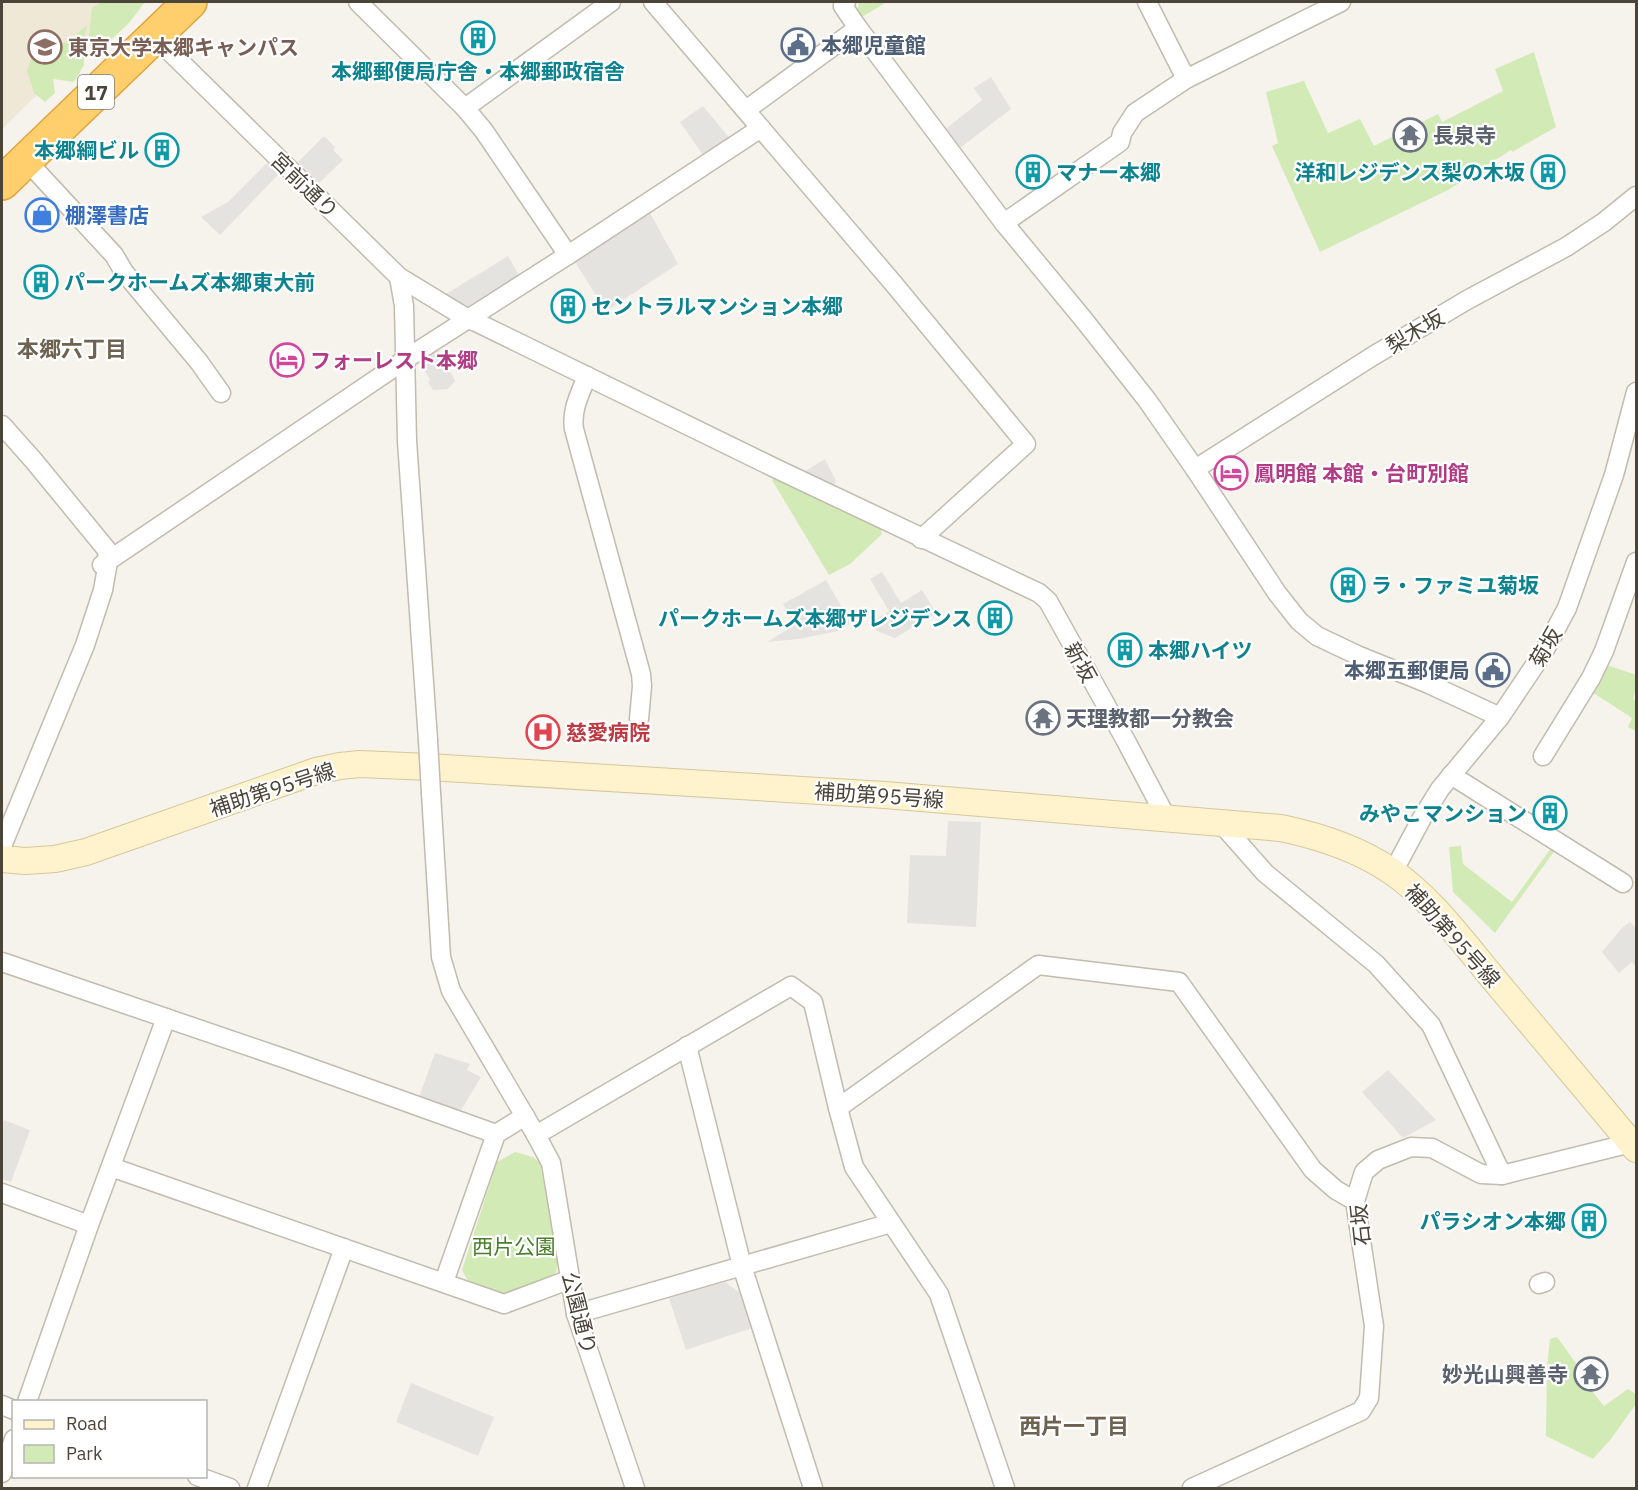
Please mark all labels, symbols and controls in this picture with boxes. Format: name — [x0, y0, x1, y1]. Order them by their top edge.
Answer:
building icon: 本郷郵便局庁舎・本郷郵政宿舎 — [460, 20, 496, 56]
public building icon: 本郷児童館 — [780, 27, 816, 63]
school or university icon: 東京大学本郷キャンパス — [27, 29, 63, 65]
place label: 本郷児童館 — [821, 31, 926, 59]
place label: 東京大学本郷キャンパス — [68, 33, 299, 61]
place label: 本郷郵便局庁舎・本郷郵政宿舎 — [331, 57, 625, 85]
road number: 17 — [78, 75, 114, 109]
temple icon: 長泉寺 — [1392, 117, 1428, 153]
place label: 長泉寺 — [1433, 121, 1496, 149]
building icon: 本郷綱ビル — [144, 132, 180, 168]
place label: 本郷綱ビル — [34, 136, 139, 164]
street label: 宮前通り — [265, 146, 345, 224]
building icon: マナー本郷 — [1015, 154, 1051, 190]
building icon: 洋和レジデンス梨の木坂 — [1530, 154, 1566, 190]
place label: マナー本郷 — [1056, 158, 1161, 186]
place label: 洋和レジデンス梨の木坂 — [1294, 158, 1525, 186]
shop icon: 棚澤書店 — [24, 197, 60, 233]
place label: 棚澤書店 — [65, 201, 149, 229]
building icon: パークホームズ本郷東大前 — [23, 264, 59, 300]
place label: パークホームズ本郷東大前 — [64, 268, 315, 296]
building icon: セントラルマンション本郷 — [550, 288, 586, 324]
place label: セントラルマンション本郷 — [591, 292, 843, 320]
street label: 梨木坂 — [1381, 303, 1449, 359]
district label: 本郷六丁目 — [17, 334, 127, 363]
hotel icon: フォーレスト本郷 — [269, 342, 305, 378]
place label: フォーレスト本郷 — [310, 346, 478, 374]
hotel icon: 鳳明館 本館・台町別館 — [1213, 455, 1249, 491]
place label: 鳳明館 本館・台町別館 — [1254, 459, 1469, 487]
building icon: ラ・ファミユ菊坂 — [1330, 567, 1366, 603]
place label: ラ・ファミユ菊坂 — [1371, 571, 1539, 599]
building icon: パークホームズ本郷ザレジデンス — [977, 600, 1013, 636]
place label: パークホームズ本郷ザレジデンス — [658, 604, 972, 632]
street label: 菊坂 — [1522, 622, 1568, 672]
building icon: 本郷ハイツ — [1107, 632, 1143, 668]
place label: 本郷ハイツ — [1148, 636, 1253, 664]
street label: 新坂 — [1059, 637, 1103, 687]
public building icon: 本郷五郵便局 — [1475, 652, 1511, 688]
place label: 本郷五郵便局 — [1344, 656, 1470, 684]
temple icon: 天理教都一分教会 — [1025, 700, 1061, 736]
place label: 天理教都一分教会 — [1066, 704, 1234, 732]
hospital icon: 慈愛病院 — [525, 714, 561, 750]
place label: 慈愛病院 — [566, 718, 650, 746]
street label: 補助第95号線 — [206, 756, 338, 822]
street label: 補助第95号線 — [813, 776, 945, 814]
building icon: みやこマンション — [1532, 795, 1568, 831]
place label: みやこマンション — [1359, 799, 1527, 827]
street label: 補助第95号線 — [1399, 877, 1507, 993]
street label: 石坂 — [1344, 1203, 1376, 1247]
building icon: パラシオン本郷 — [1571, 1203, 1607, 1239]
place label: パラシオン本郷 — [1419, 1207, 1566, 1235]
park label: 西片公園 — [472, 1232, 556, 1260]
street label: 公園通り — [556, 1269, 604, 1357]
temple icon: 妙光山興善寺 — [1573, 1356, 1609, 1392]
place label: 妙光山興善寺 — [1442, 1360, 1568, 1388]
legend — [12, 1400, 207, 1478]
district label: 西片一丁目 — [1019, 1411, 1129, 1440]
text: Road — [66, 1412, 107, 1435]
text: Park — [66, 1442, 103, 1465]

